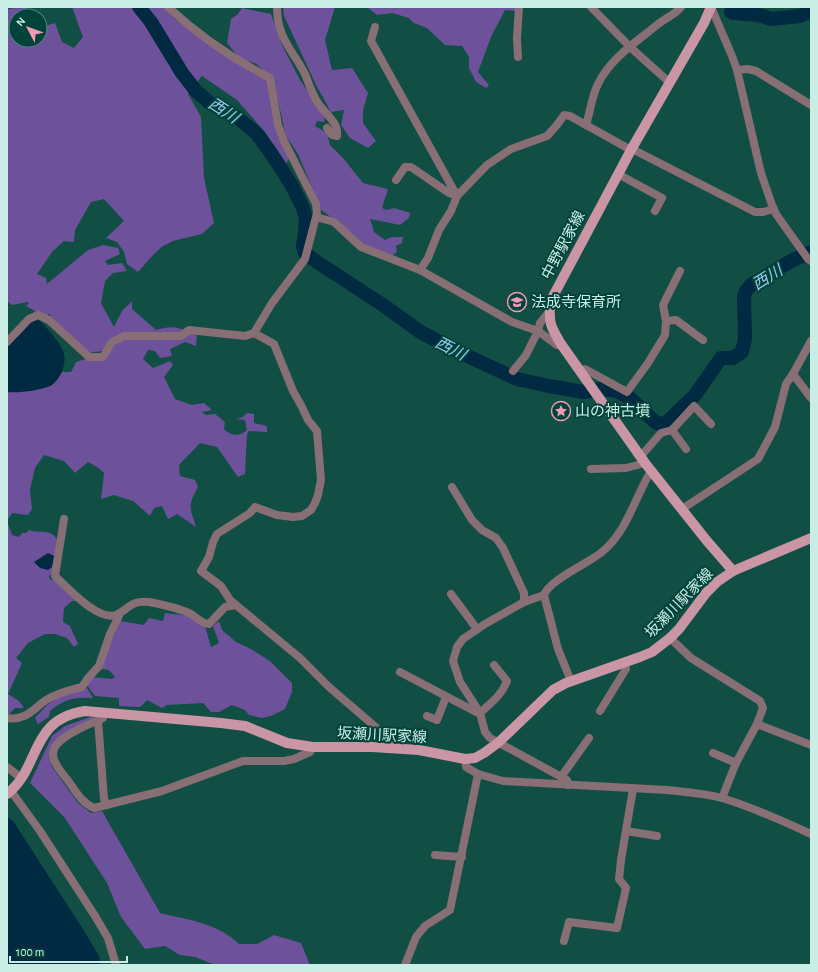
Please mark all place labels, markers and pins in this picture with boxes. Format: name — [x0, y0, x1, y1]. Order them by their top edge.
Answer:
school or university icon: 法成寺保育所 — [506, 291, 528, 313]
place label: 法成寺保育所 — [531, 294, 621, 310]
place icon: 山の神古墳 — [550, 400, 572, 422]
place label: 山の神古墳 — [575, 403, 650, 419]

